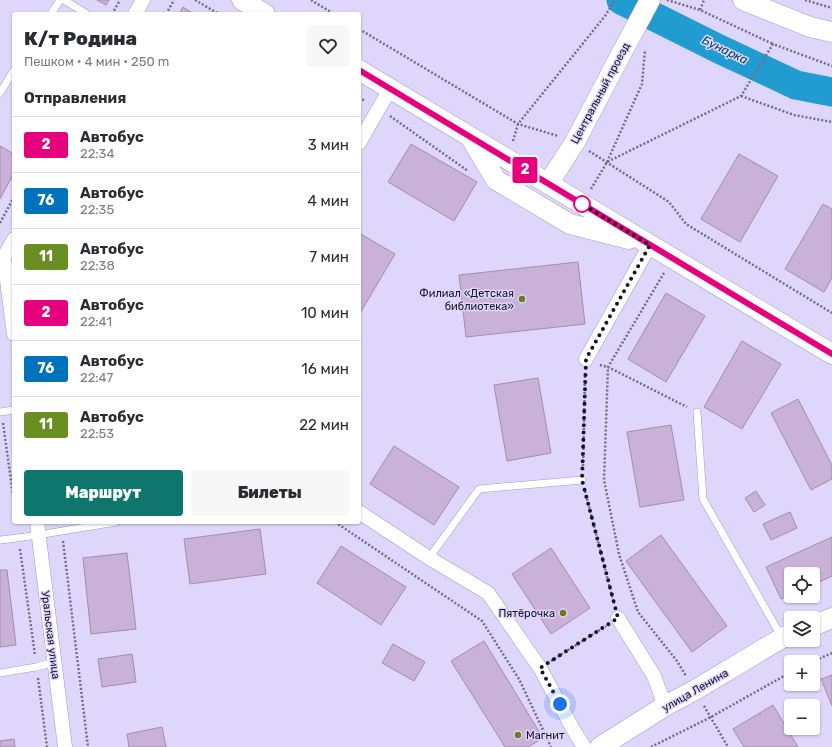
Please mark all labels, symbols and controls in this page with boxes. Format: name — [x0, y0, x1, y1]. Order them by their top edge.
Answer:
button: heart — [307, 25, 349, 67]
text: К/т Родина — [24, 27, 137, 50]
water label: Бунарка — [700, 33, 750, 67]
street label: Центральный проезд — [568, 40, 633, 146]
text: Пешком · 4 мин · 250 m — [24, 54, 169, 69]
text: Отправления — [24, 89, 126, 107]
text: Автобус — [80, 128, 144, 146]
text: 2 — [41, 136, 51, 153]
text: 3 мин — [308, 136, 349, 154]
text: 22:34 — [80, 146, 114, 161]
line badge: 2 — [512, 157, 538, 183]
text: 2 — [520, 161, 530, 178]
text: Автобус — [80, 184, 144, 202]
text: 76 — [38, 192, 54, 209]
text: 4 мин — [308, 192, 349, 210]
unlabelled marker — [573, 195, 591, 213]
text: 22:35 — [80, 202, 114, 217]
text: Автобус — [80, 240, 144, 258]
text: 11 — [39, 248, 53, 265]
text: 7 мин — [309, 248, 349, 266]
text: 22:38 — [80, 258, 115, 273]
place label: Филиал «Детская библиотека» — [419, 287, 514, 313]
marker: Филиал «Детская библиотека» — [517, 294, 527, 304]
text: Автобус — [80, 296, 144, 314]
text: 2 — [41, 304, 51, 321]
text: 10 мин — [301, 304, 349, 322]
text: 22:41 — [80, 314, 112, 329]
text: Автобус — [80, 352, 144, 370]
text: 76 — [38, 360, 54, 377]
text: 16 мин — [301, 360, 349, 378]
text: 22:47 — [80, 370, 113, 385]
text: Автобус — [80, 408, 144, 426]
text: 11 — [39, 416, 53, 433]
text: 22 мин — [299, 416, 349, 434]
text: 22:53 — [80, 426, 114, 441]
button: Маршрут — [24, 470, 183, 516]
button: Билеты — [191, 470, 349, 516]
map controls — [784, 567, 820, 735]
button: locate — [784, 567, 820, 603]
street label: Уральская улица — [39, 590, 62, 680]
place label: Пятёрочка — [498, 607, 555, 620]
marker: Пятёрочка — [558, 608, 568, 618]
button: layers — [784, 611, 820, 647]
button: + — [784, 655, 820, 691]
street label: улица Ленина — [660, 666, 731, 715]
your location — [550, 694, 570, 714]
button: − — [784, 699, 820, 735]
place label: Магнит — [526, 729, 565, 742]
marker: Магнит — [513, 730, 523, 740]

